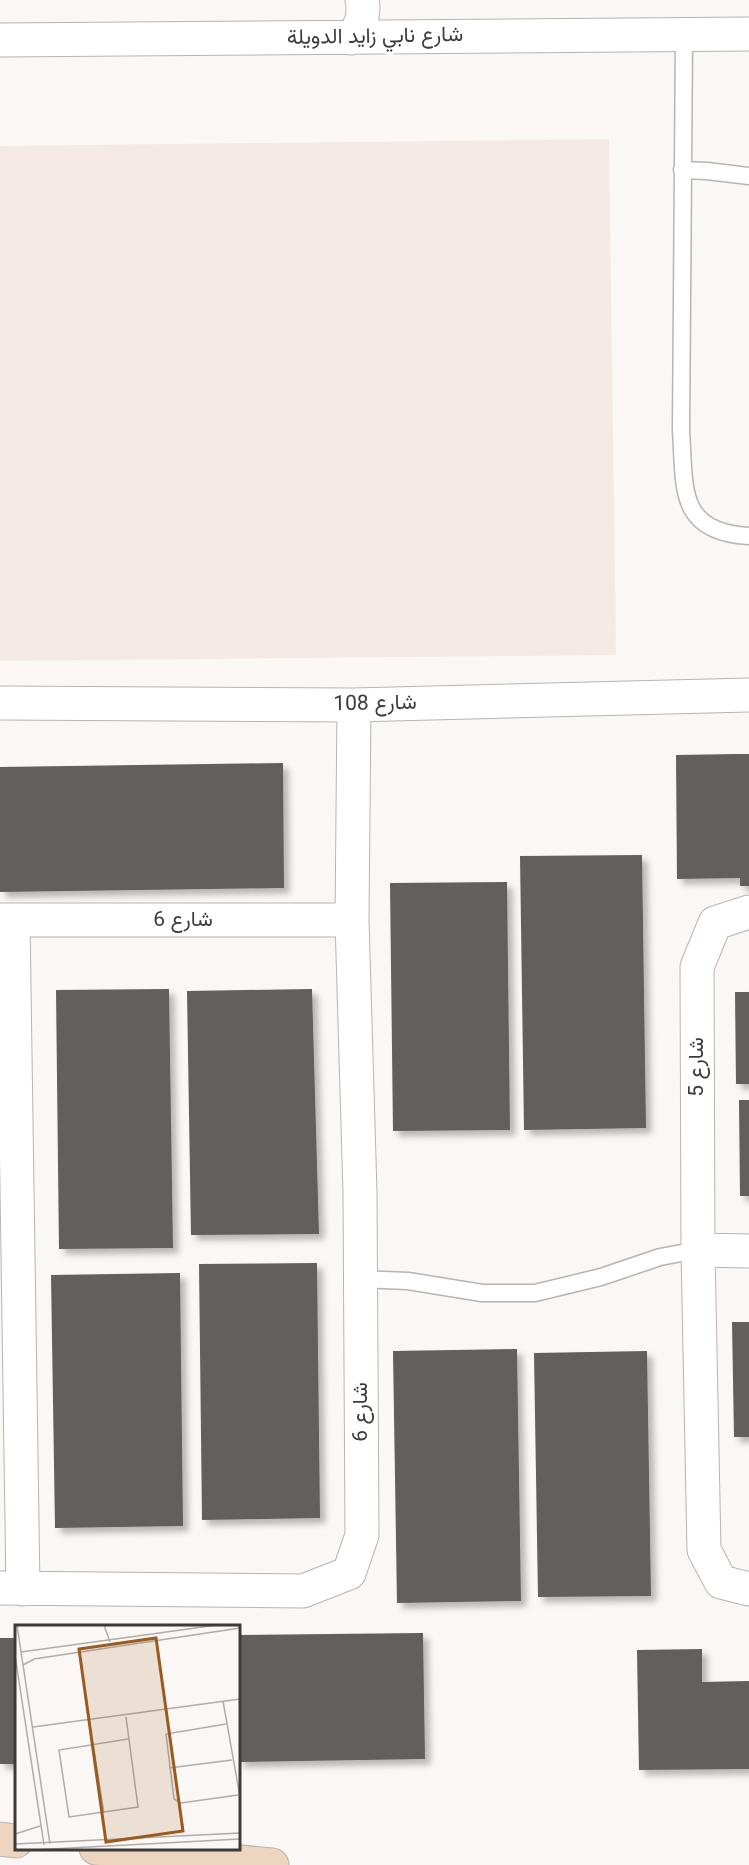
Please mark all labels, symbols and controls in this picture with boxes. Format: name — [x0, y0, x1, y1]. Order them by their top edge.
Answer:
street label: شارع نابي زايد الدويلة — [287, 19, 463, 55]
street label: شارع 108 — [333, 687, 417, 721]
street label: شارع 6 — [153, 904, 213, 937]
street label: شارع 5 — [681, 1037, 714, 1097]
street label: شارع 6 — [345, 1382, 378, 1442]
inset map — [15, 1625, 240, 1850]

